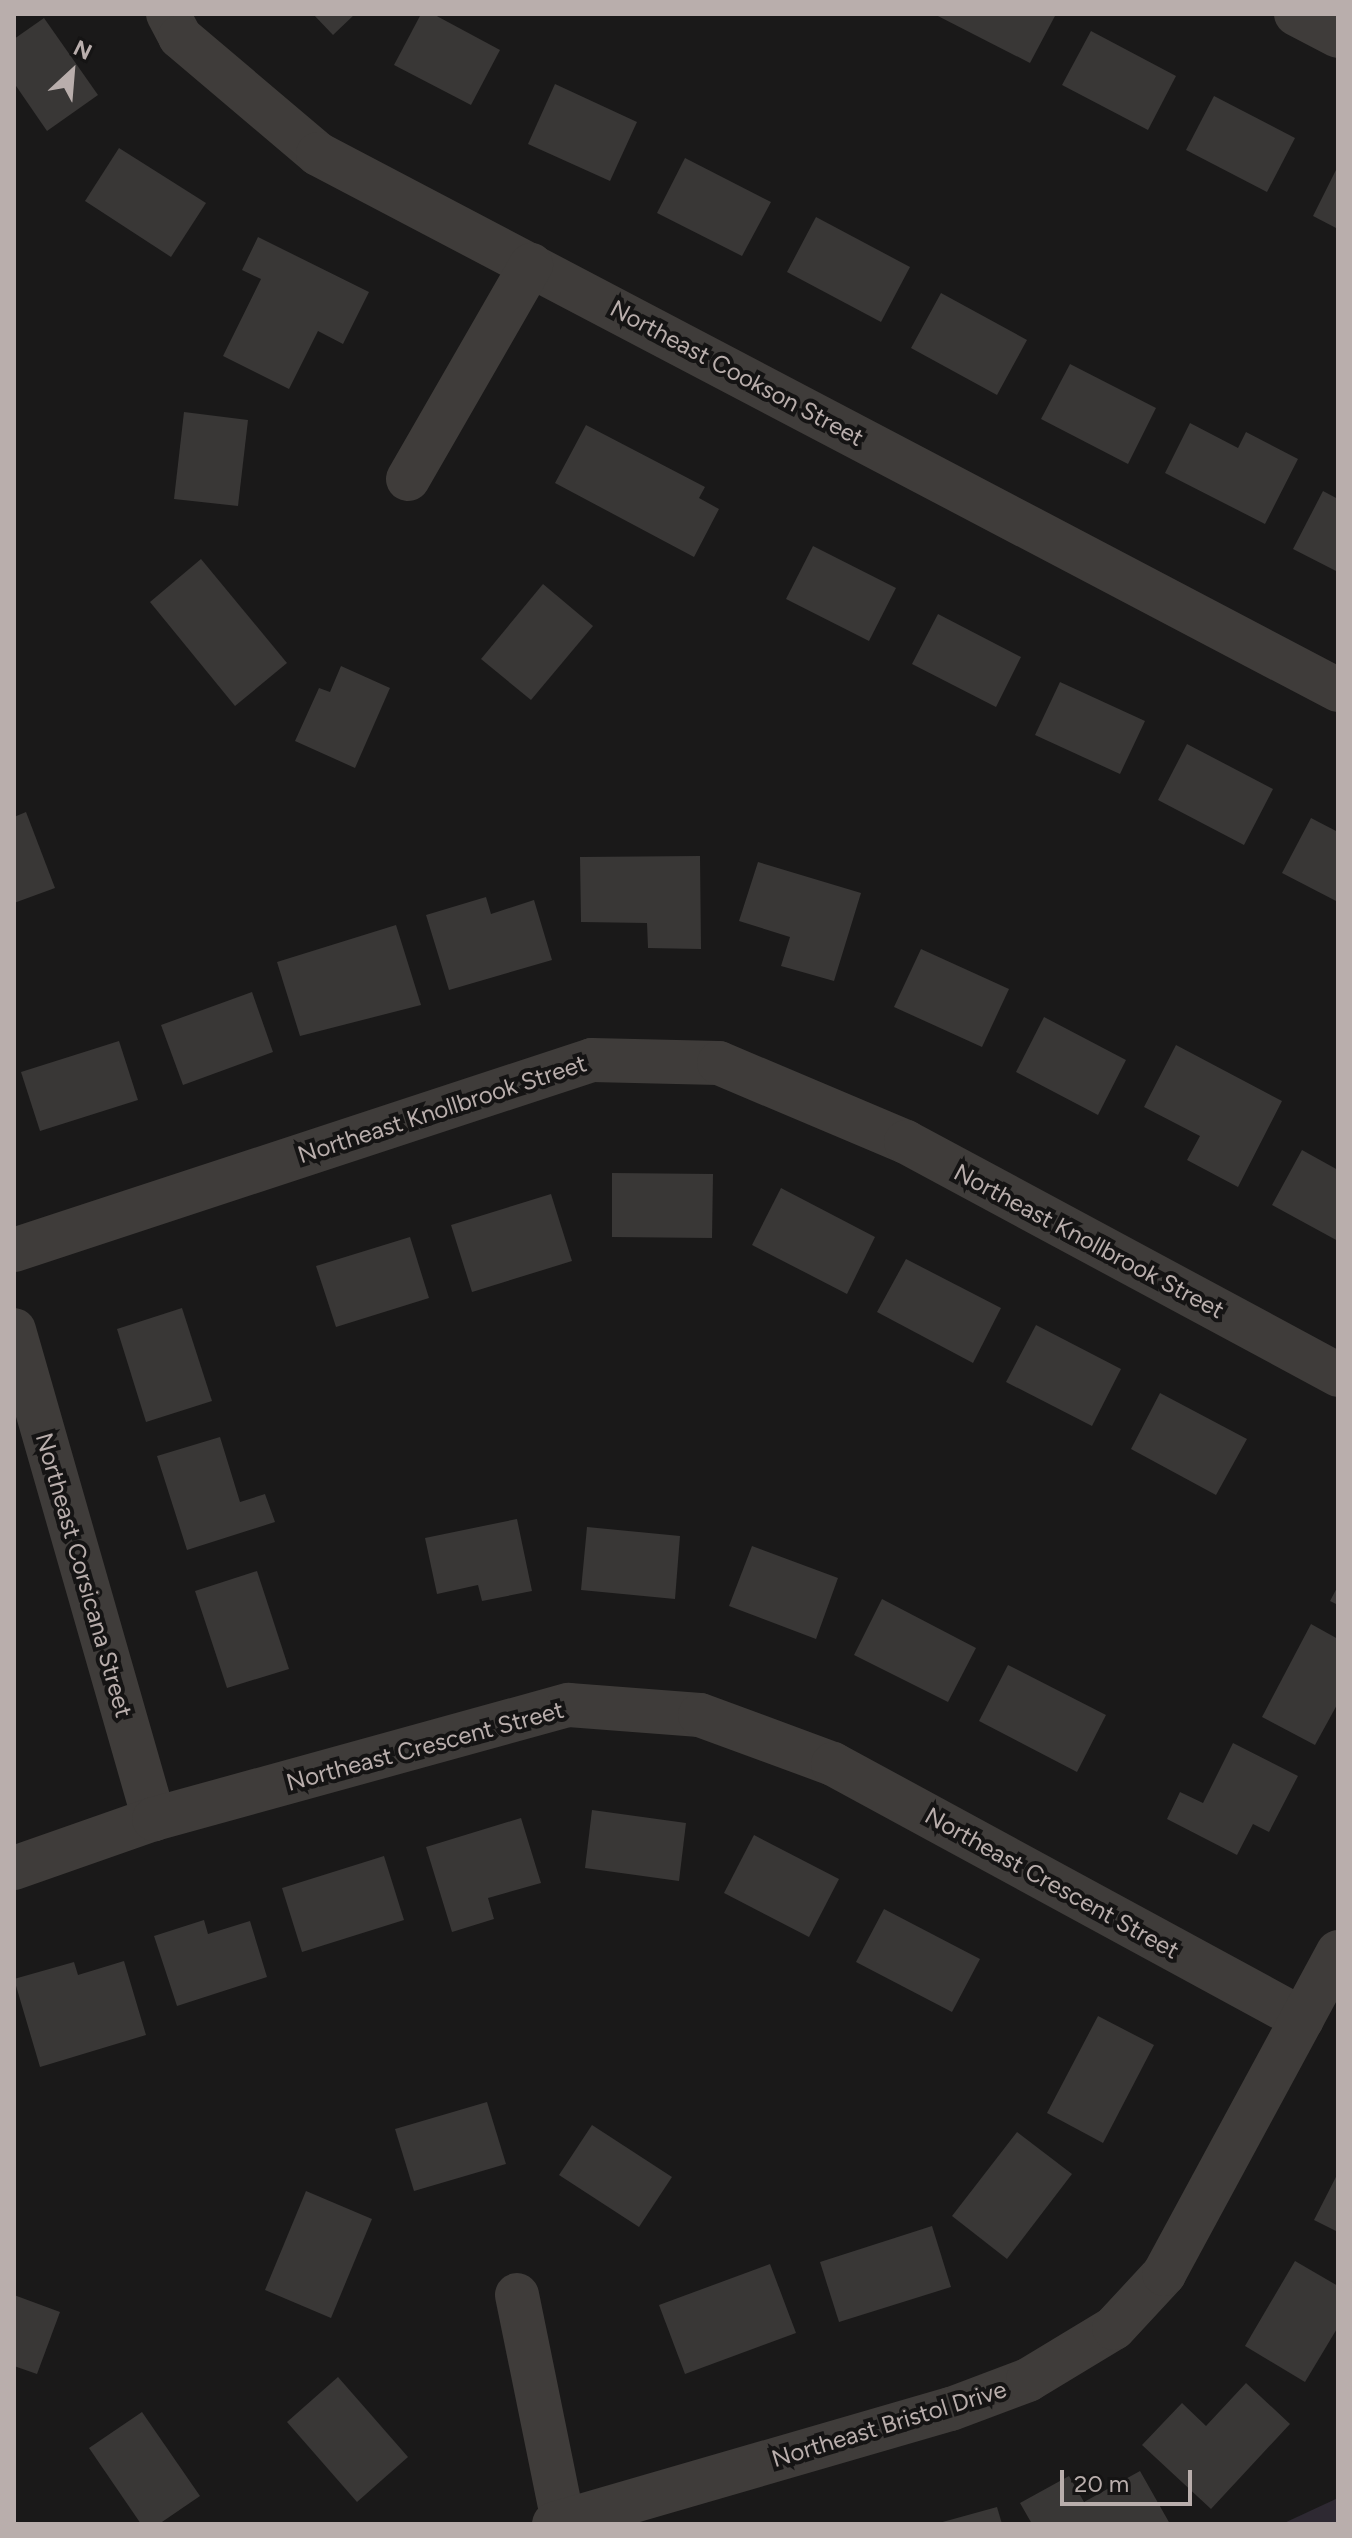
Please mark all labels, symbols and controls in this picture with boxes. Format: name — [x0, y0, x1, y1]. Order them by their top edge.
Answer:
north arrow — [32, 32, 112, 112]
text: N — [69, 34, 96, 66]
street label: Northeast Cookson Street — [605, 294, 869, 452]
street label: Northeast Knollbrook Street — [294, 1049, 590, 1169]
street label: Northeast Knollbrook Street — [949, 1157, 1229, 1325]
street label: Northeast Corsicana Street — [30, 1429, 138, 1721]
street label: Northeast Crescent Street — [283, 1695, 567, 1797]
street label: Northeast Crescent Street — [920, 1801, 1184, 1965]
street label: Northeast Bristol Drive — [768, 2375, 1010, 2473]
scale bar — [1064, 2454, 1196, 2504]
text: 20 m — [1074, 2469, 1129, 2498]

